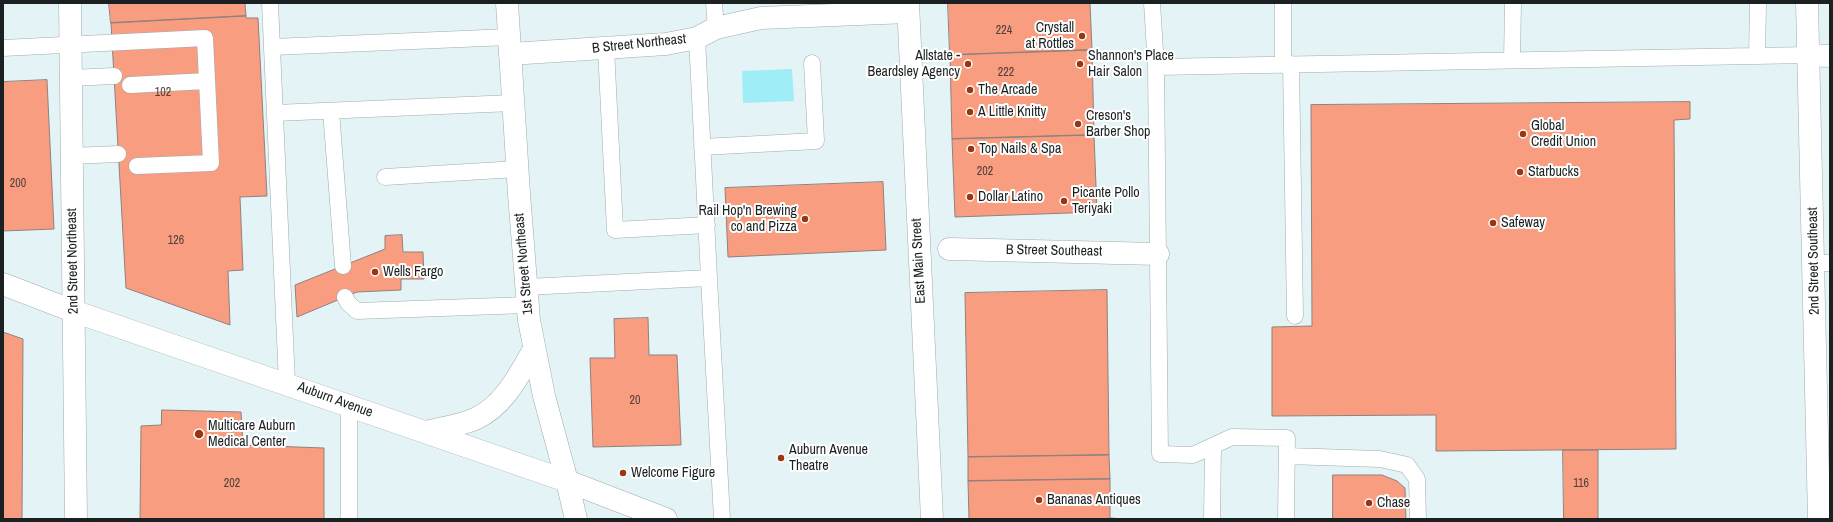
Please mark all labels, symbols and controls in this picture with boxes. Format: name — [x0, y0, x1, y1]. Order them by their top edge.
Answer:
place label: Crystall at Rottles — [1026, 20, 1074, 52]
house number: 224 — [996, 24, 1012, 38]
street label: B Street Northeast — [591, 31, 687, 57]
marker: Crystall at Rottles — [1077, 31, 1087, 41]
place label: Allstate - Beardsley Agency — [867, 48, 960, 80]
place label: Shannon's Place Hair Salon — [1088, 48, 1174, 80]
marker: Allstate - Beardsley Agency — [963, 59, 973, 69]
marker: Shannon's Place Hair Salon — [1075, 59, 1085, 69]
house number: 222 — [998, 66, 1014, 80]
place label: The Arcade — [978, 82, 1037, 98]
marker: The Arcade — [965, 85, 975, 95]
house number: 102 — [155, 86, 171, 100]
place label: A Little Knitty — [978, 104, 1046, 120]
marker: A Little Knitty — [965, 107, 975, 117]
place label: Creson's Barber Shop — [1086, 108, 1150, 140]
place label: Global Credit Union — [1531, 118, 1596, 150]
marker: Creson's Barber Shop — [1073, 119, 1083, 129]
marker: Global Credit Union — [1518, 129, 1528, 139]
place label: Top Nails & Spa — [979, 141, 1061, 157]
marker: Top Nails & Spa — [966, 144, 976, 154]
place label: Starbucks — [1528, 164, 1579, 180]
house number: 202 — [977, 165, 993, 179]
marker: Starbucks — [1515, 167, 1525, 177]
house number: 200 — [10, 177, 26, 191]
place label: Picante Pollo Teriyaki — [1072, 185, 1140, 218]
place label: Dollar Latino — [978, 189, 1043, 205]
marker: Dollar Latino — [965, 192, 975, 202]
marker: Picante Pollo Teriyaki — [1059, 196, 1069, 206]
place label: Rail Hop'n Brewing co and Pizza — [698, 203, 797, 236]
street label: 2nd Street Southeast — [1805, 207, 1823, 315]
street label: 2nd Street Northeast — [64, 208, 82, 314]
street label: 1st Street Northeast — [511, 212, 537, 316]
marker: Rail Hop'n Brewing co and Pizza — [800, 214, 810, 224]
place label: Safeway — [1501, 215, 1545, 231]
street label: East Main Street — [908, 218, 930, 304]
marker: Safeway — [1488, 218, 1498, 228]
house number: 126 — [168, 234, 184, 248]
street label: B Street Southeast — [1006, 242, 1102, 260]
place label: Wells Fargo — [383, 264, 443, 280]
marker: Wells Fargo — [370, 267, 380, 277]
street label: Auburn Avenue — [295, 379, 375, 421]
house number: 20 — [630, 394, 640, 408]
place label: Multicare Auburn Medical Center — [208, 418, 295, 450]
marker: Multicare Auburn Medical Center — [193, 428, 205, 440]
place label: Auburn Avenue Theatre — [789, 442, 868, 474]
marker: Auburn Avenue Theatre — [776, 453, 786, 463]
place label: Welcome Figure — [631, 465, 715, 481]
marker: Welcome Figure — [618, 468, 628, 478]
house number: 202 — [224, 477, 240, 491]
house number: 116 — [1573, 477, 1589, 491]
place label: Bananas Antiques — [1047, 492, 1141, 508]
marker: Bananas Antiques — [1034, 495, 1044, 505]
place label: Chase — [1377, 495, 1410, 511]
marker: Chase — [1364, 498, 1374, 508]

